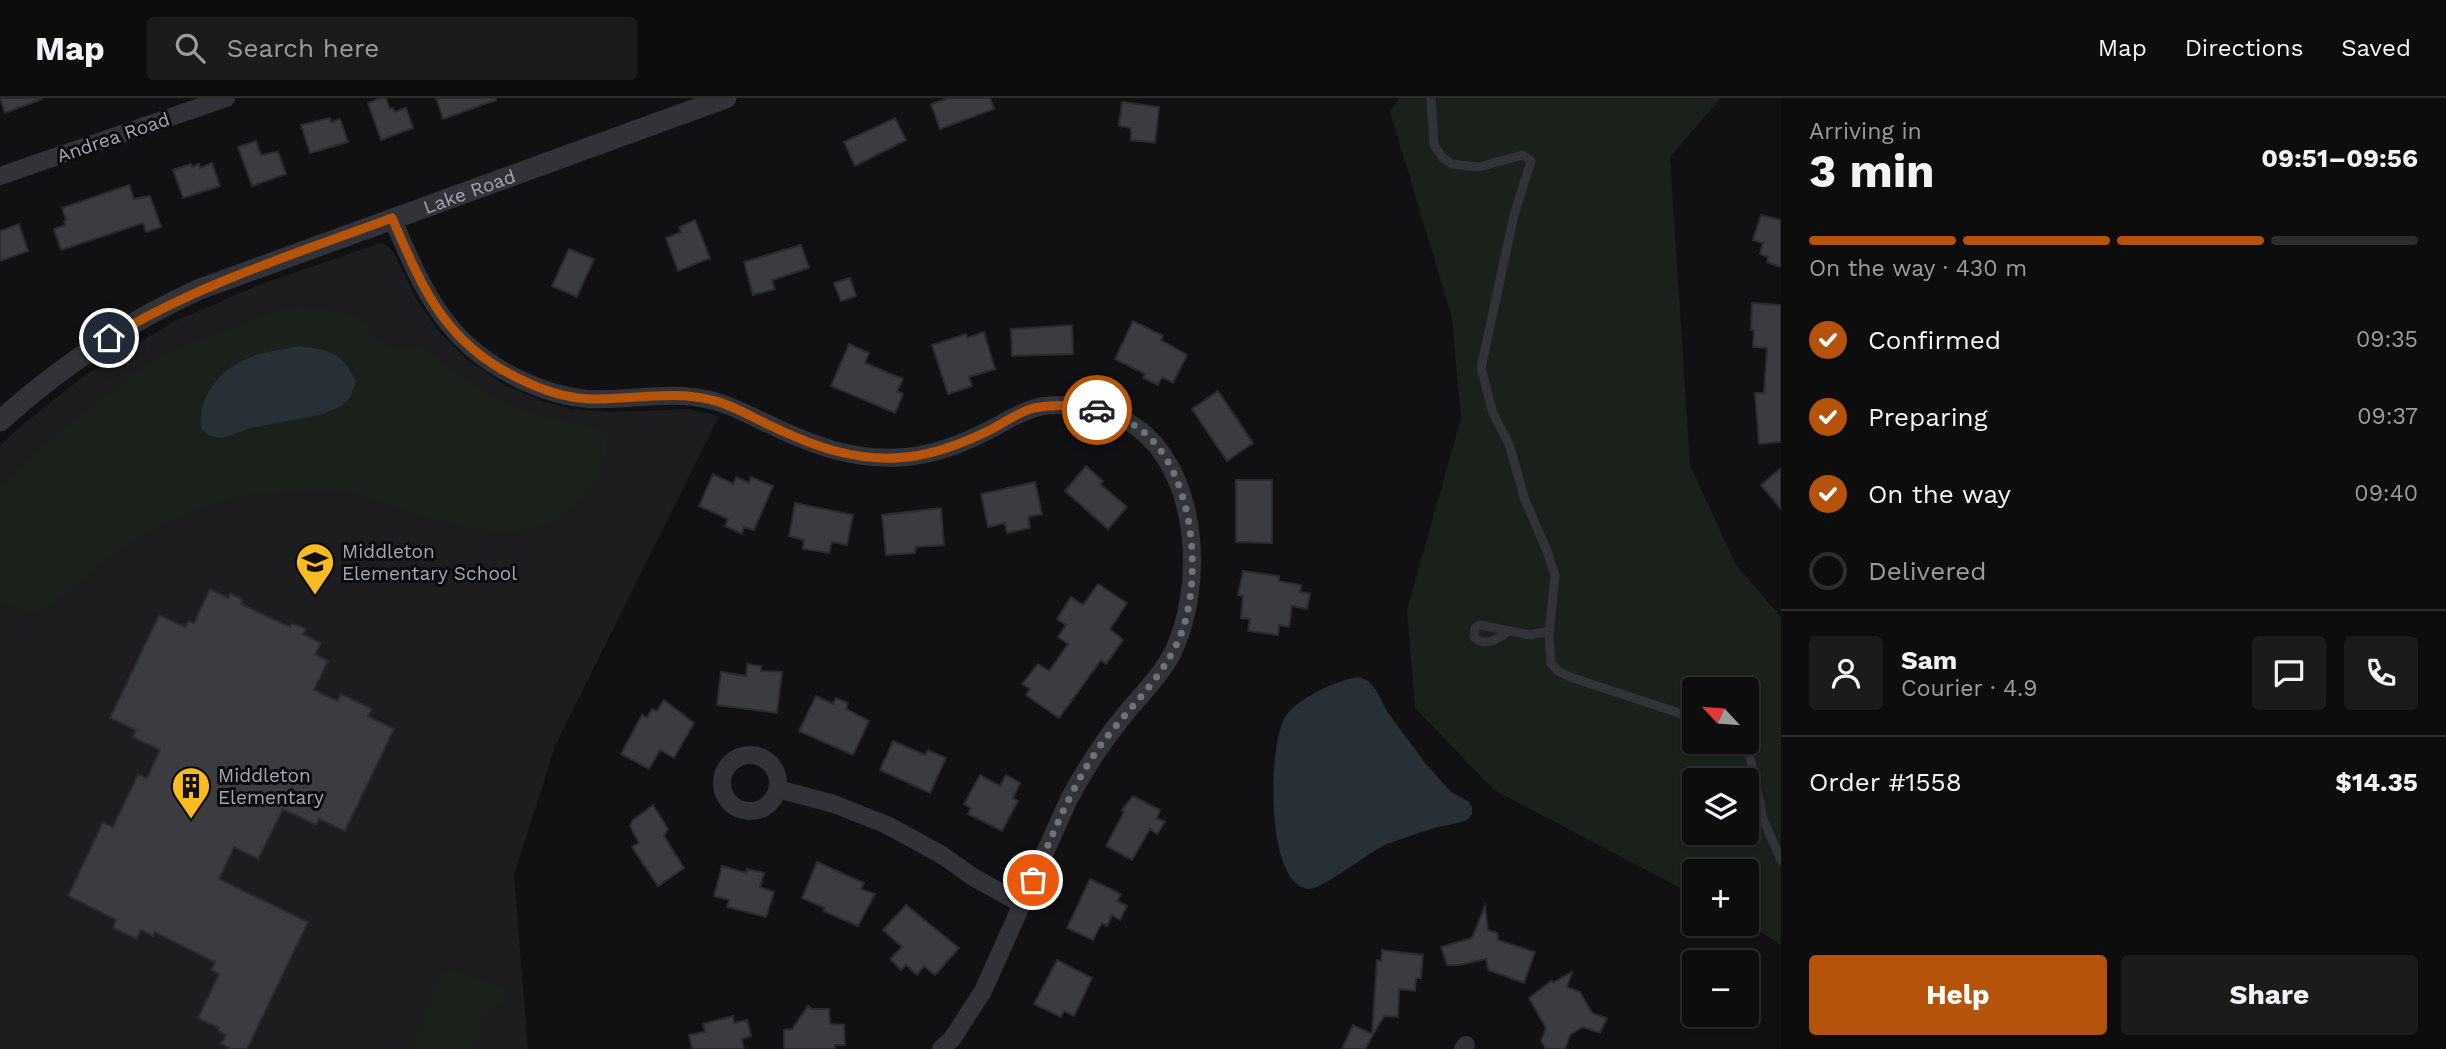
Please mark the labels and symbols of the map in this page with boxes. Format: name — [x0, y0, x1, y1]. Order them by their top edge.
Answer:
street label: Andrea Road — [54, 107, 173, 168]
street label: Lake Road — [420, 164, 519, 219]
pin — [79, 308, 139, 368]
courier — [1062, 375, 1132, 445]
place label: Middleton Elementary School — [342, 540, 517, 585]
school or university icon: Middleton Elementary School — [294, 541, 336, 596]
north arrow — [1682, 677, 1759, 754]
place label: Middleton Elementary — [218, 764, 324, 809]
building icon: Middleton Elementary — [170, 765, 212, 820]
pin — [1003, 850, 1063, 910]

